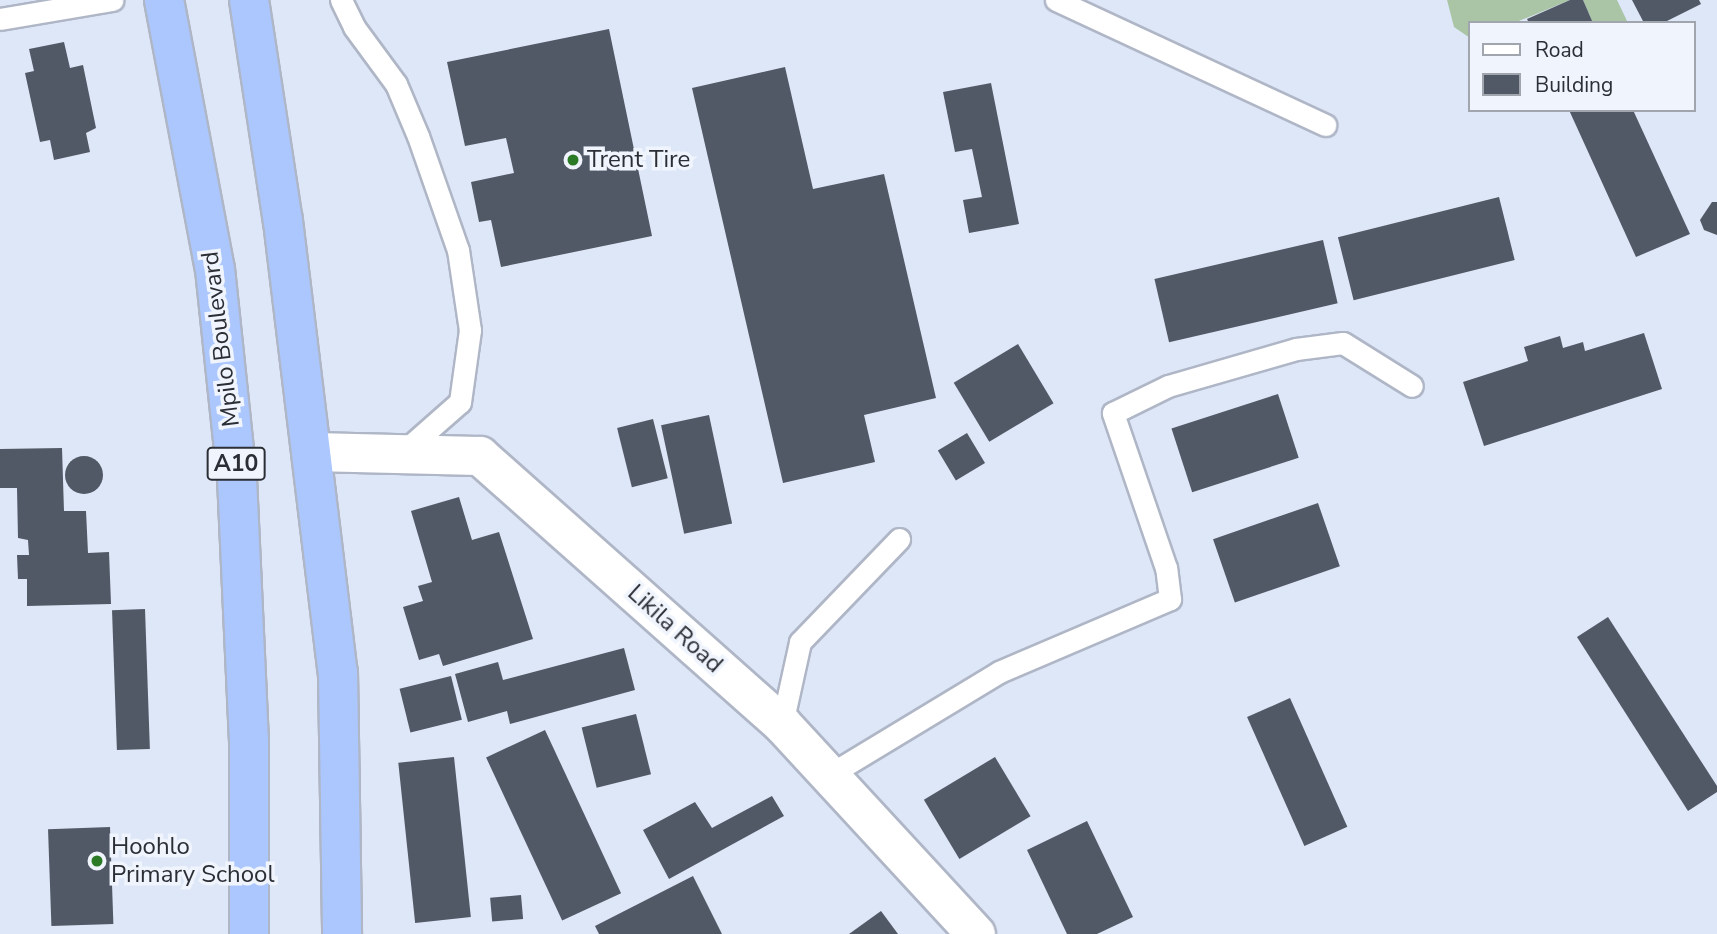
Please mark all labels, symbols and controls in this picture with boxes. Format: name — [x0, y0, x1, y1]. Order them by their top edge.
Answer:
legend — [1468, 21, 1696, 112]
text: Road — [1535, 36, 1584, 64]
text: Building — [1535, 71, 1613, 99]
place label: Trent Tire — [587, 146, 690, 174]
marker: Trent Tire — [565, 152, 581, 168]
street label: Mpilo Boulevard — [196, 250, 246, 428]
road number: A10 — [206, 445, 266, 484]
street label: Likila Road — [622, 579, 728, 679]
place label: Hoohlo Primary School — [111, 833, 274, 889]
marker: Hoohlo Primary School — [89, 853, 105, 869]

